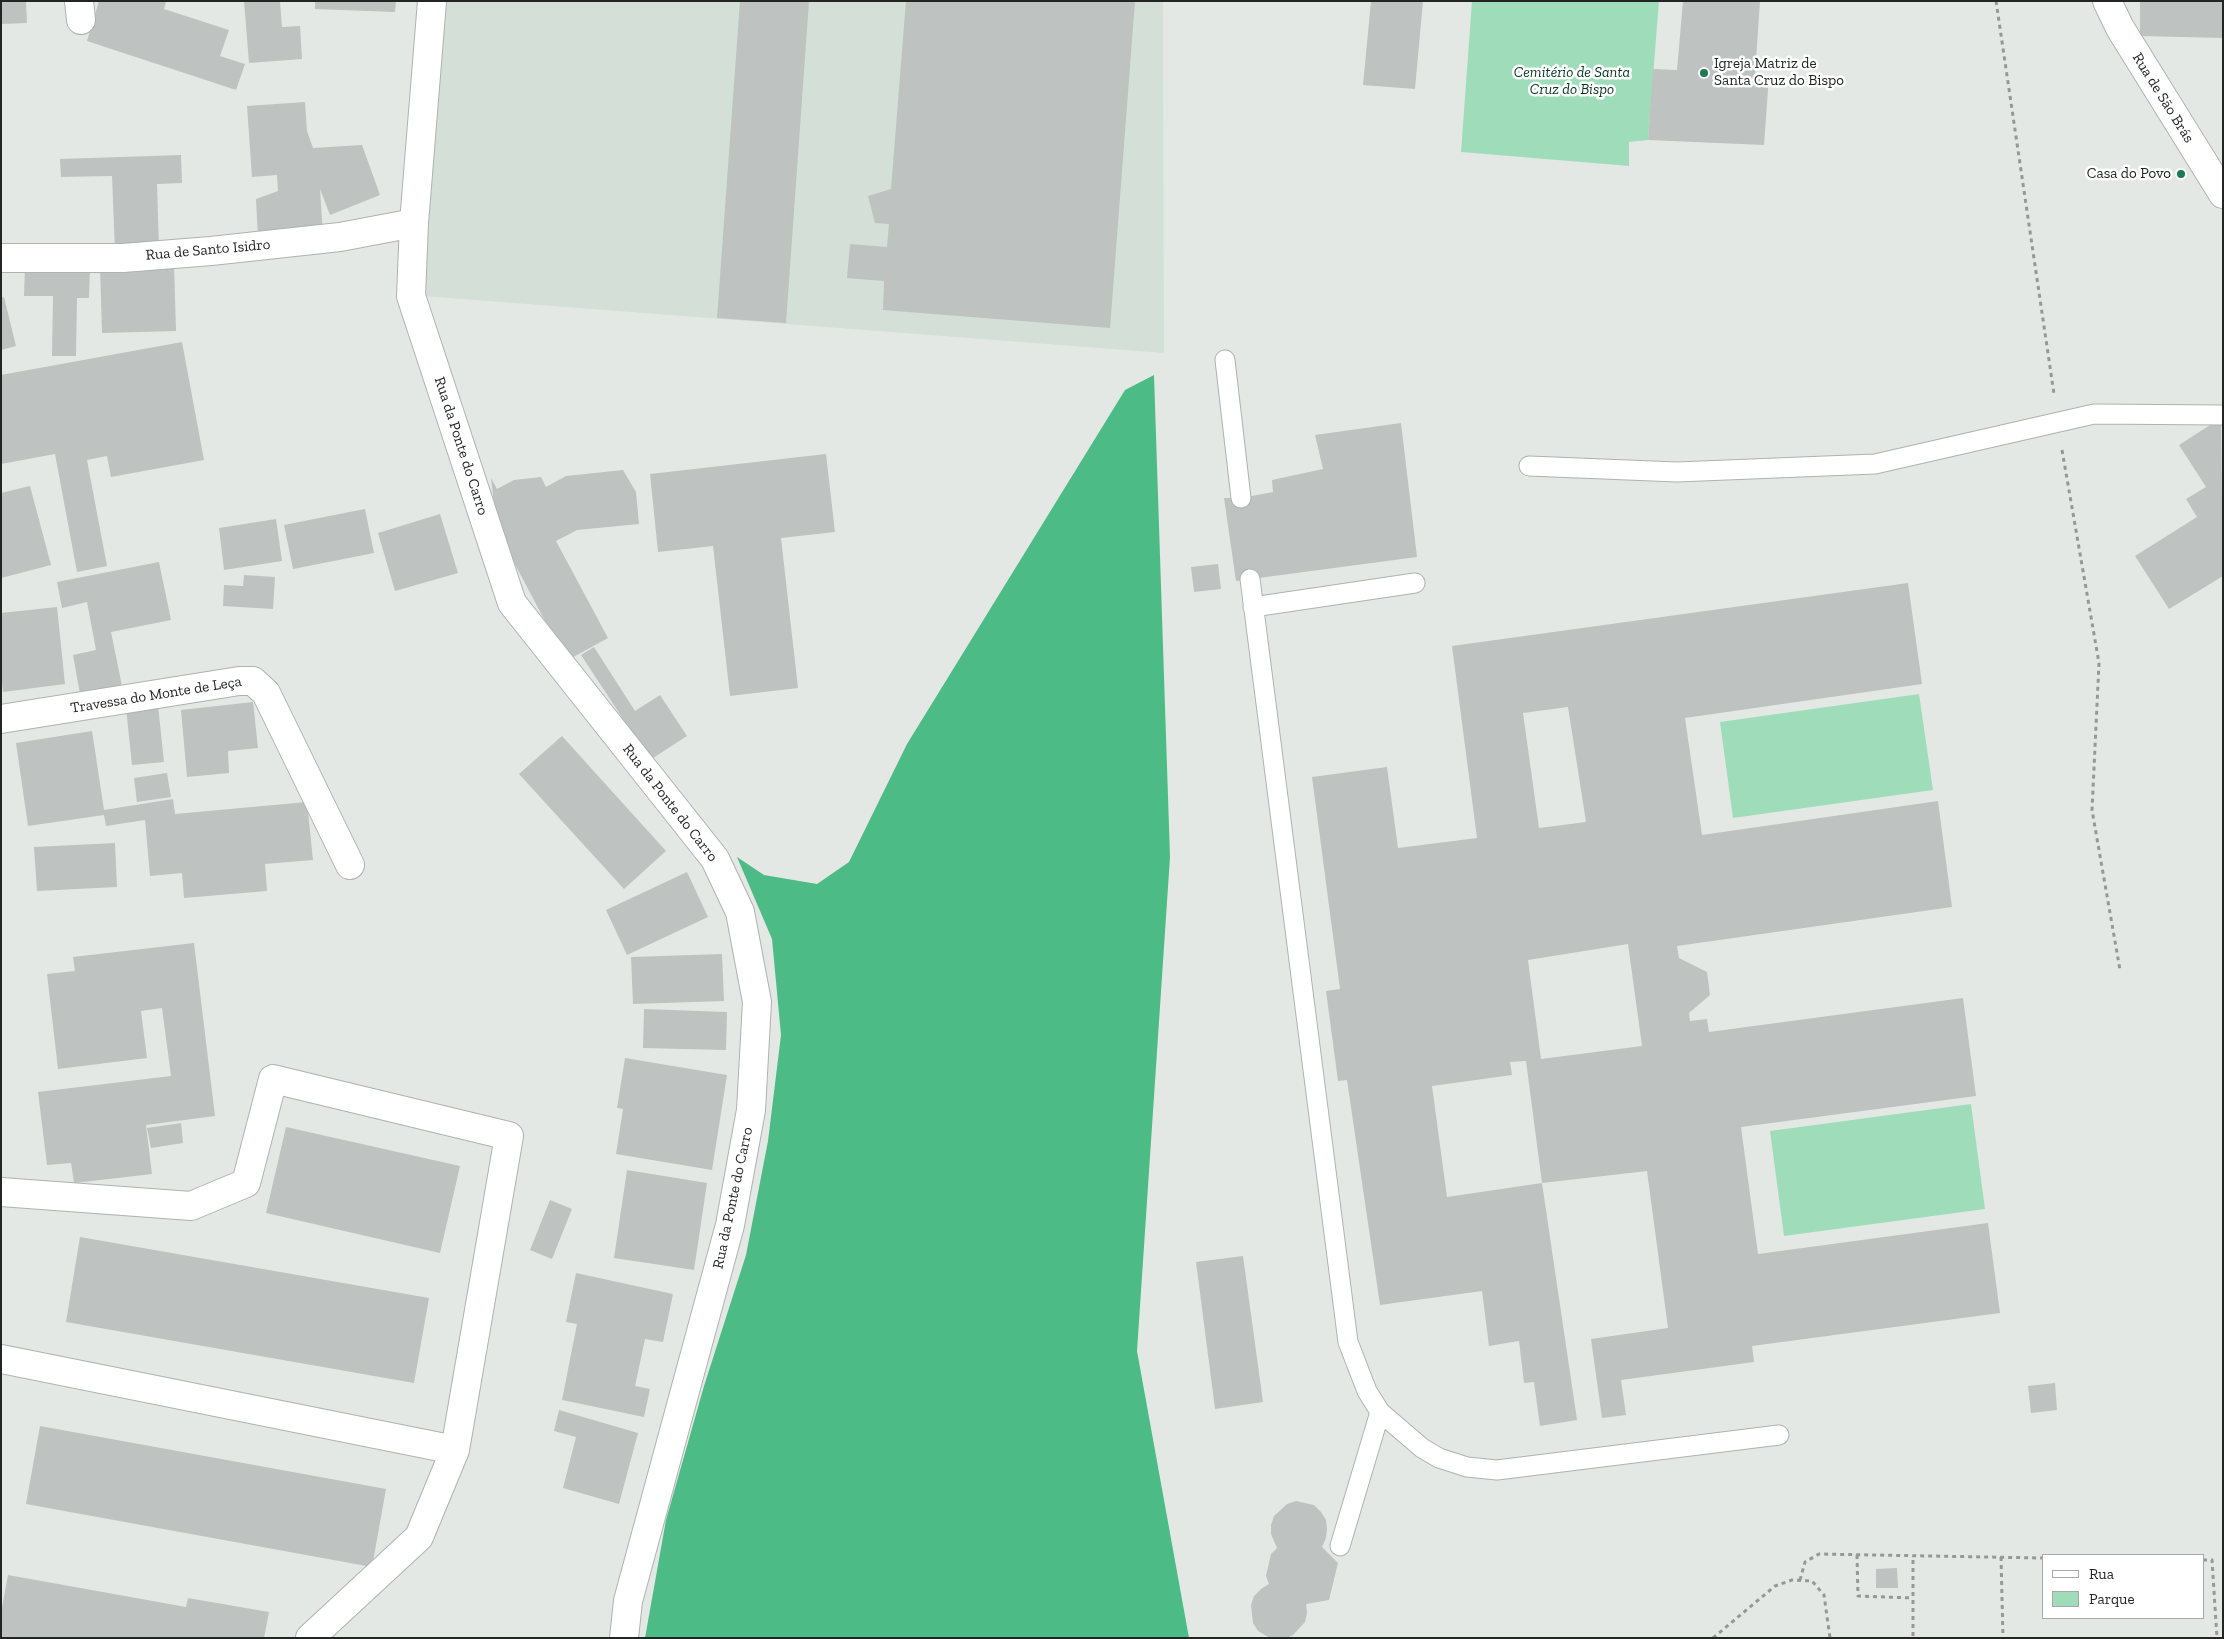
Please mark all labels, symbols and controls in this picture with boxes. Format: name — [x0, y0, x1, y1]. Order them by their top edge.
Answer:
street label: Rua de São Brás — [2128, 50, 2198, 146]
place label: Igreja Matriz de Santa Cruz do Bispo — [1714, 55, 1844, 90]
park label: Cemitério de Santa Cruz do Bispo — [1514, 64, 1630, 99]
marker: Igreja Matriz de Santa Cruz do Bispo — [1698, 67, 1710, 79]
place label: Casa do Povo — [2087, 165, 2171, 183]
marker: Casa do Povo — [2175, 168, 2187, 180]
street label: Rua de Santo Isidro — [145, 236, 271, 264]
street label: Rua da Ponte do Carro — [430, 375, 492, 517]
street label: Travessa do Monte de Leça — [69, 673, 243, 717]
street label: Rua da Ponte do Carro — [618, 741, 722, 865]
street label: Rua da Ponte do Carro — [709, 1126, 757, 1270]
legend — [2042, 1554, 2204, 1619]
text: Rua — [2089, 1565, 2114, 1583]
text: Parque — [2089, 1590, 2135, 1608]

